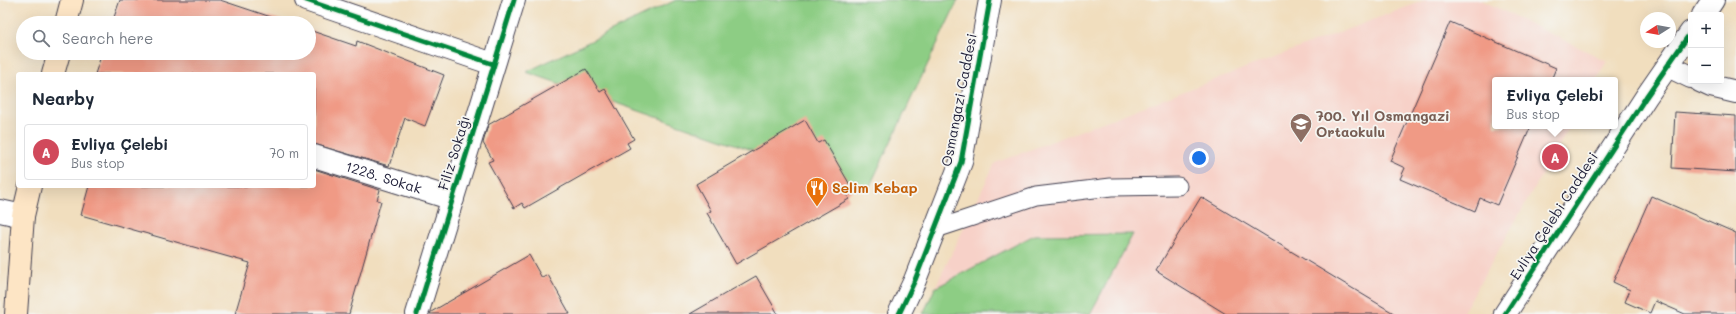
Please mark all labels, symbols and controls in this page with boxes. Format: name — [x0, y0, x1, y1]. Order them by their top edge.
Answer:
north arrow — [1640, 12, 1676, 48]
map controls — [1688, 12, 1724, 84]
button: + — [1688, 12, 1724, 48]
search box — [16, 16, 316, 60]
icon: search — [30, 27, 52, 49]
text: Search here — [62, 28, 153, 48]
street label: Osmangazi Caddesi — [936, 32, 981, 168]
button: − — [1688, 48, 1724, 84]
popup — [1492, 77, 1618, 129]
text: Evliya Çelebi — [1506, 85, 1604, 105]
text: Nearby — [32, 87, 94, 109]
text: Bus stop — [1506, 105, 1560, 122]
place label: 700. Yıl Osmangazi Ortaokulu — [1316, 106, 1450, 141]
school or university icon: 700. Yıl Osmangazi Ortaokulu — [1288, 111, 1314, 144]
street label: Filiz Sokağı — [433, 113, 474, 192]
text: Evliya Çelebi — [71, 134, 168, 154]
pin: A — [1542, 142, 1568, 172]
text: A — [41, 144, 51, 161]
text: 70 m — [269, 144, 299, 161]
your location — [1189, 148, 1209, 168]
street label: Evliya Çelebi Caddesi — [1505, 148, 1602, 283]
text: Bus stop — [71, 154, 124, 171]
street label: 1228. Sokak — [343, 156, 424, 198]
restaurant icon: Selim Kebap — [804, 175, 830, 208]
place label: Selim Kebap — [832, 178, 918, 197]

